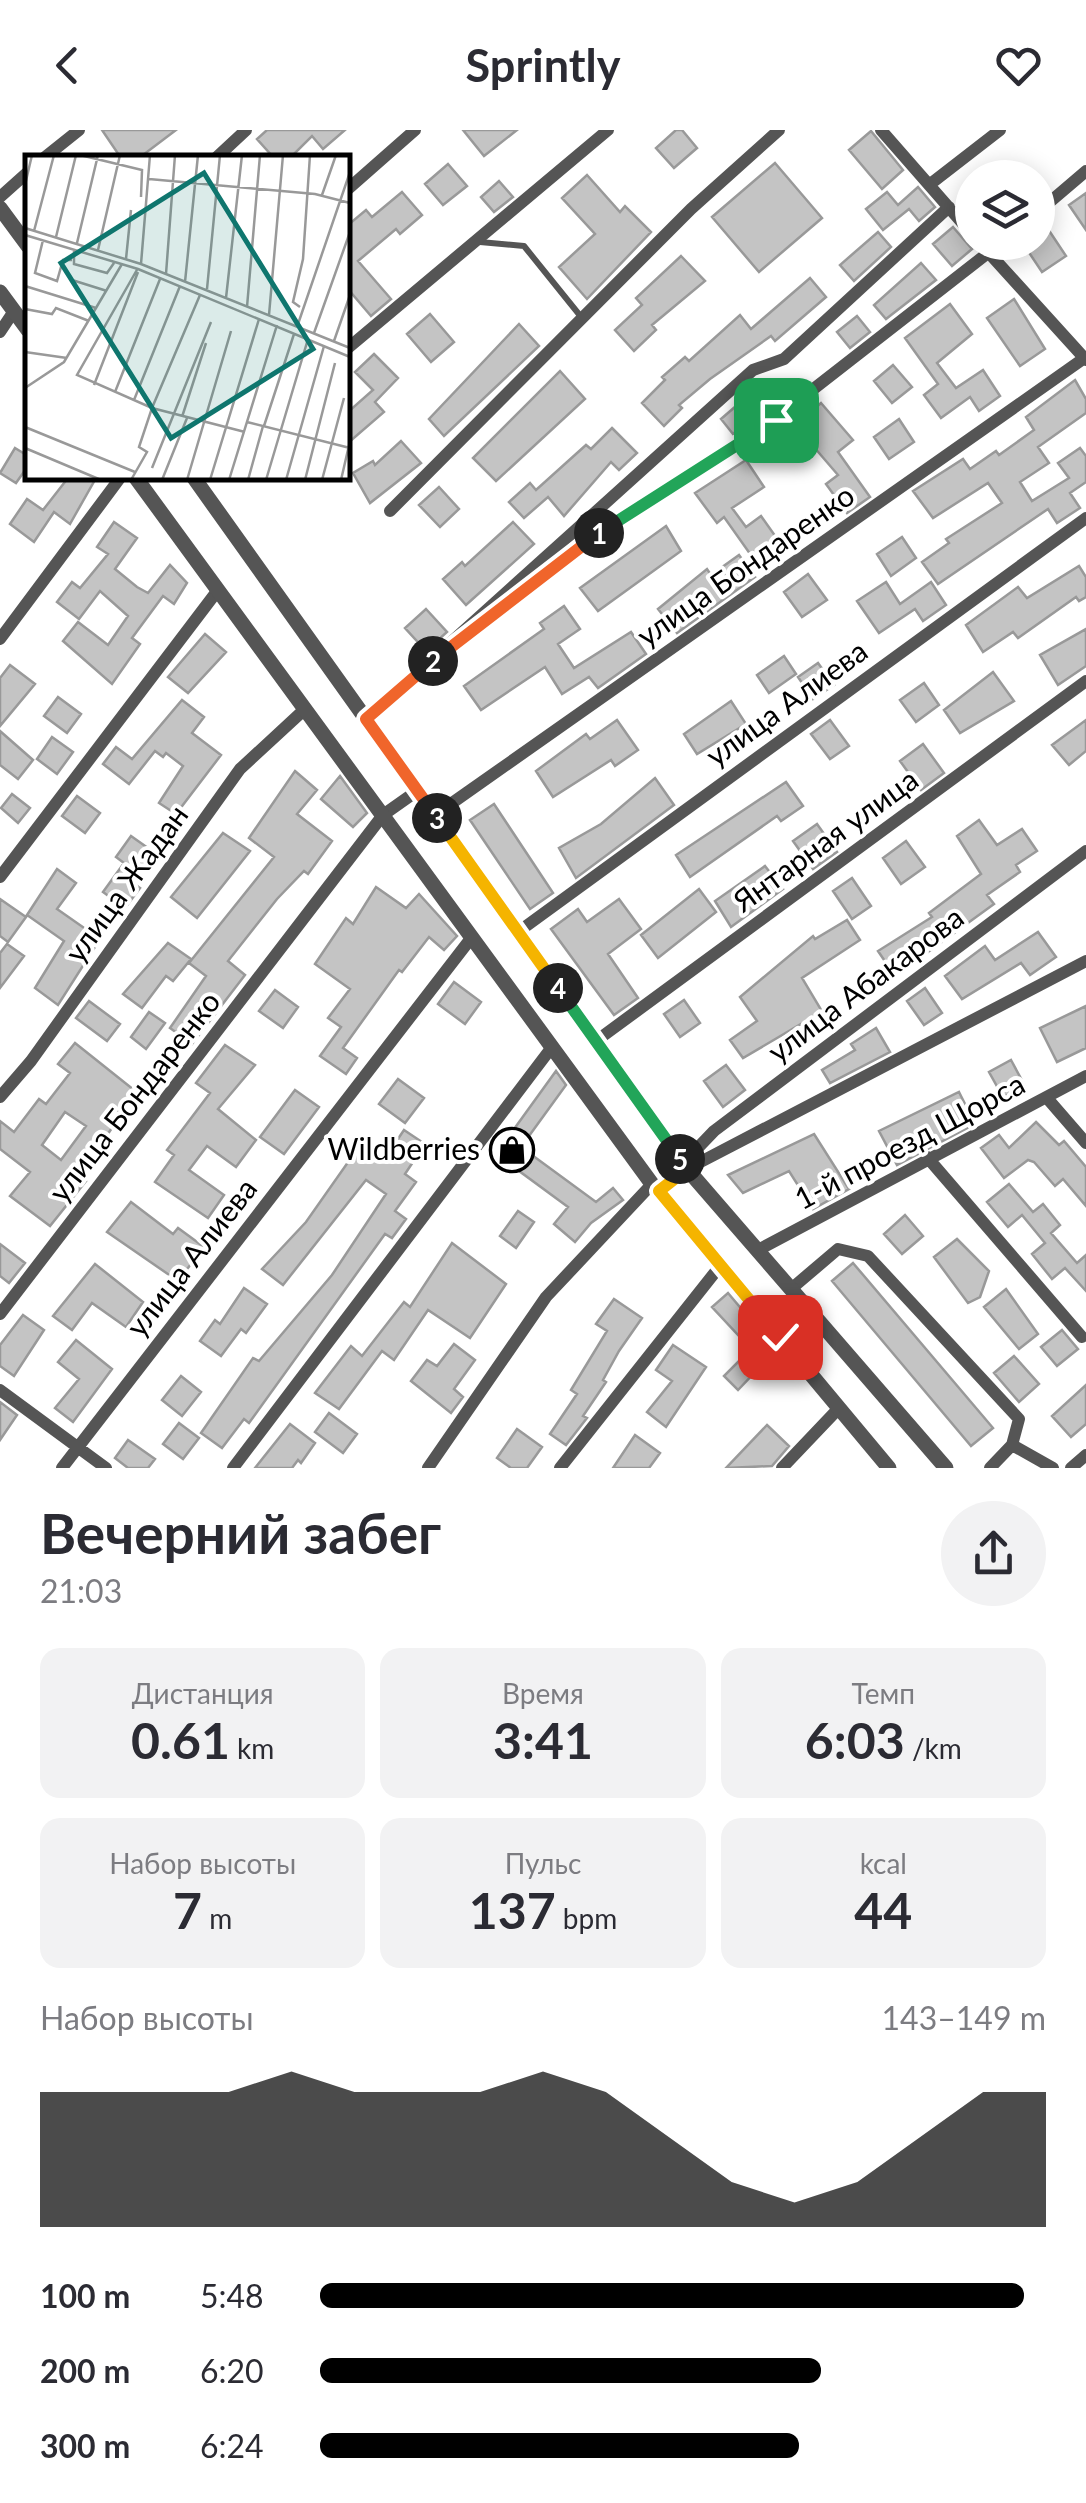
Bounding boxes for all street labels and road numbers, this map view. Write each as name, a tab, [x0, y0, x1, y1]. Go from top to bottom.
street label: улица Бондаренко	[629, 476, 860, 653]
street label: улица Алиева	[698, 632, 874, 773]
street label: Янтарная улица	[725, 760, 924, 919]
street label: улица Жадан	[56, 797, 195, 969]
street label: улица Абакарова	[760, 898, 970, 1069]
street label: улица Бондаренко	[40, 983, 227, 1208]
street label: 1-й проезд Щорса	[788, 1064, 1030, 1216]
street label: улица Алиева	[118, 1171, 263, 1343]

